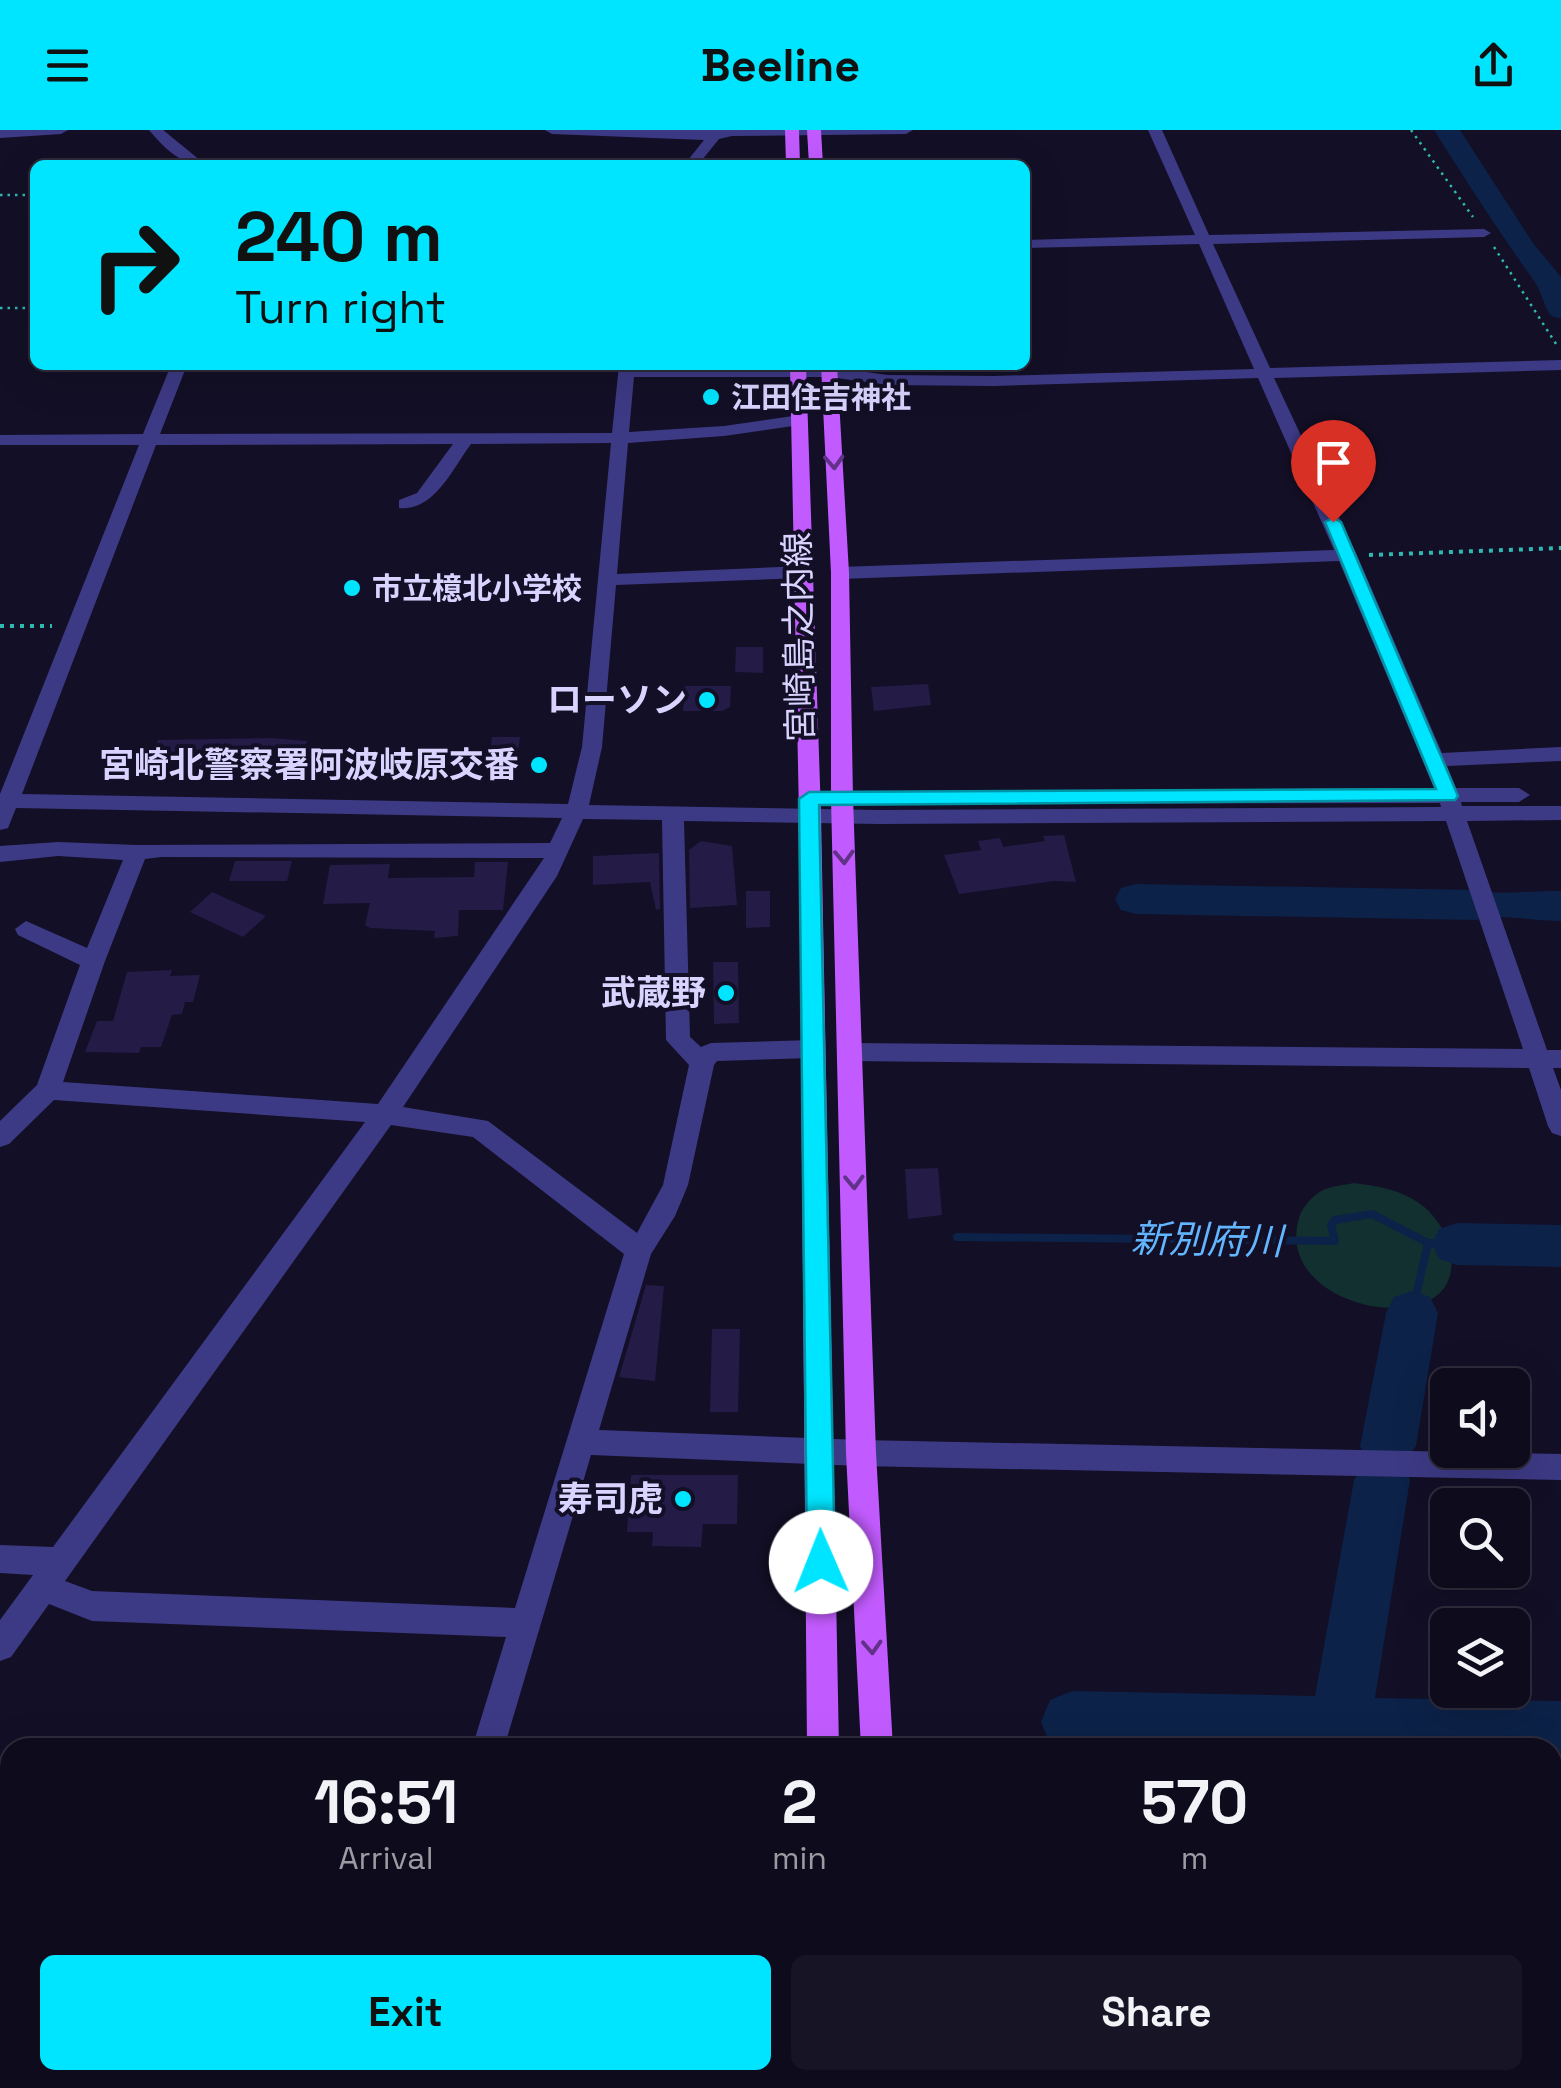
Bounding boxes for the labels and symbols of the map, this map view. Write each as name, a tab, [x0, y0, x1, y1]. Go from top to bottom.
place label: 江田住吉神社	[731, 378, 911, 417]
marker: 江田住吉神社	[700, 386, 722, 408]
pin	[1291, 420, 1376, 523]
one-way arrow	[823, 455, 844, 471]
street label: 宮崎島之内線	[775, 532, 823, 742]
place label: 市立檍北小学校	[372, 569, 582, 608]
marker: 市立檍北小学校	[341, 577, 363, 599]
place label: ローソン	[547, 678, 687, 722]
marker: ローソン	[696, 689, 718, 711]
place label: 宮崎北警察署阿波岐原交番	[99, 743, 519, 787]
marker: 宮崎北警察署阿波岐原交番	[528, 754, 550, 776]
one-way arrow	[833, 850, 854, 866]
place label: 武蔵野	[601, 971, 706, 1015]
marker: 武蔵野	[715, 982, 737, 1004]
one-way arrow	[843, 1174, 864, 1190]
water label: 新別府川	[1131, 1215, 1287, 1265]
place label: 寿司虎	[558, 1477, 663, 1521]
marker: 寿司虎	[672, 1488, 694, 1510]
position arrow	[769, 1510, 873, 1614]
one-way arrow	[861, 1639, 882, 1655]

